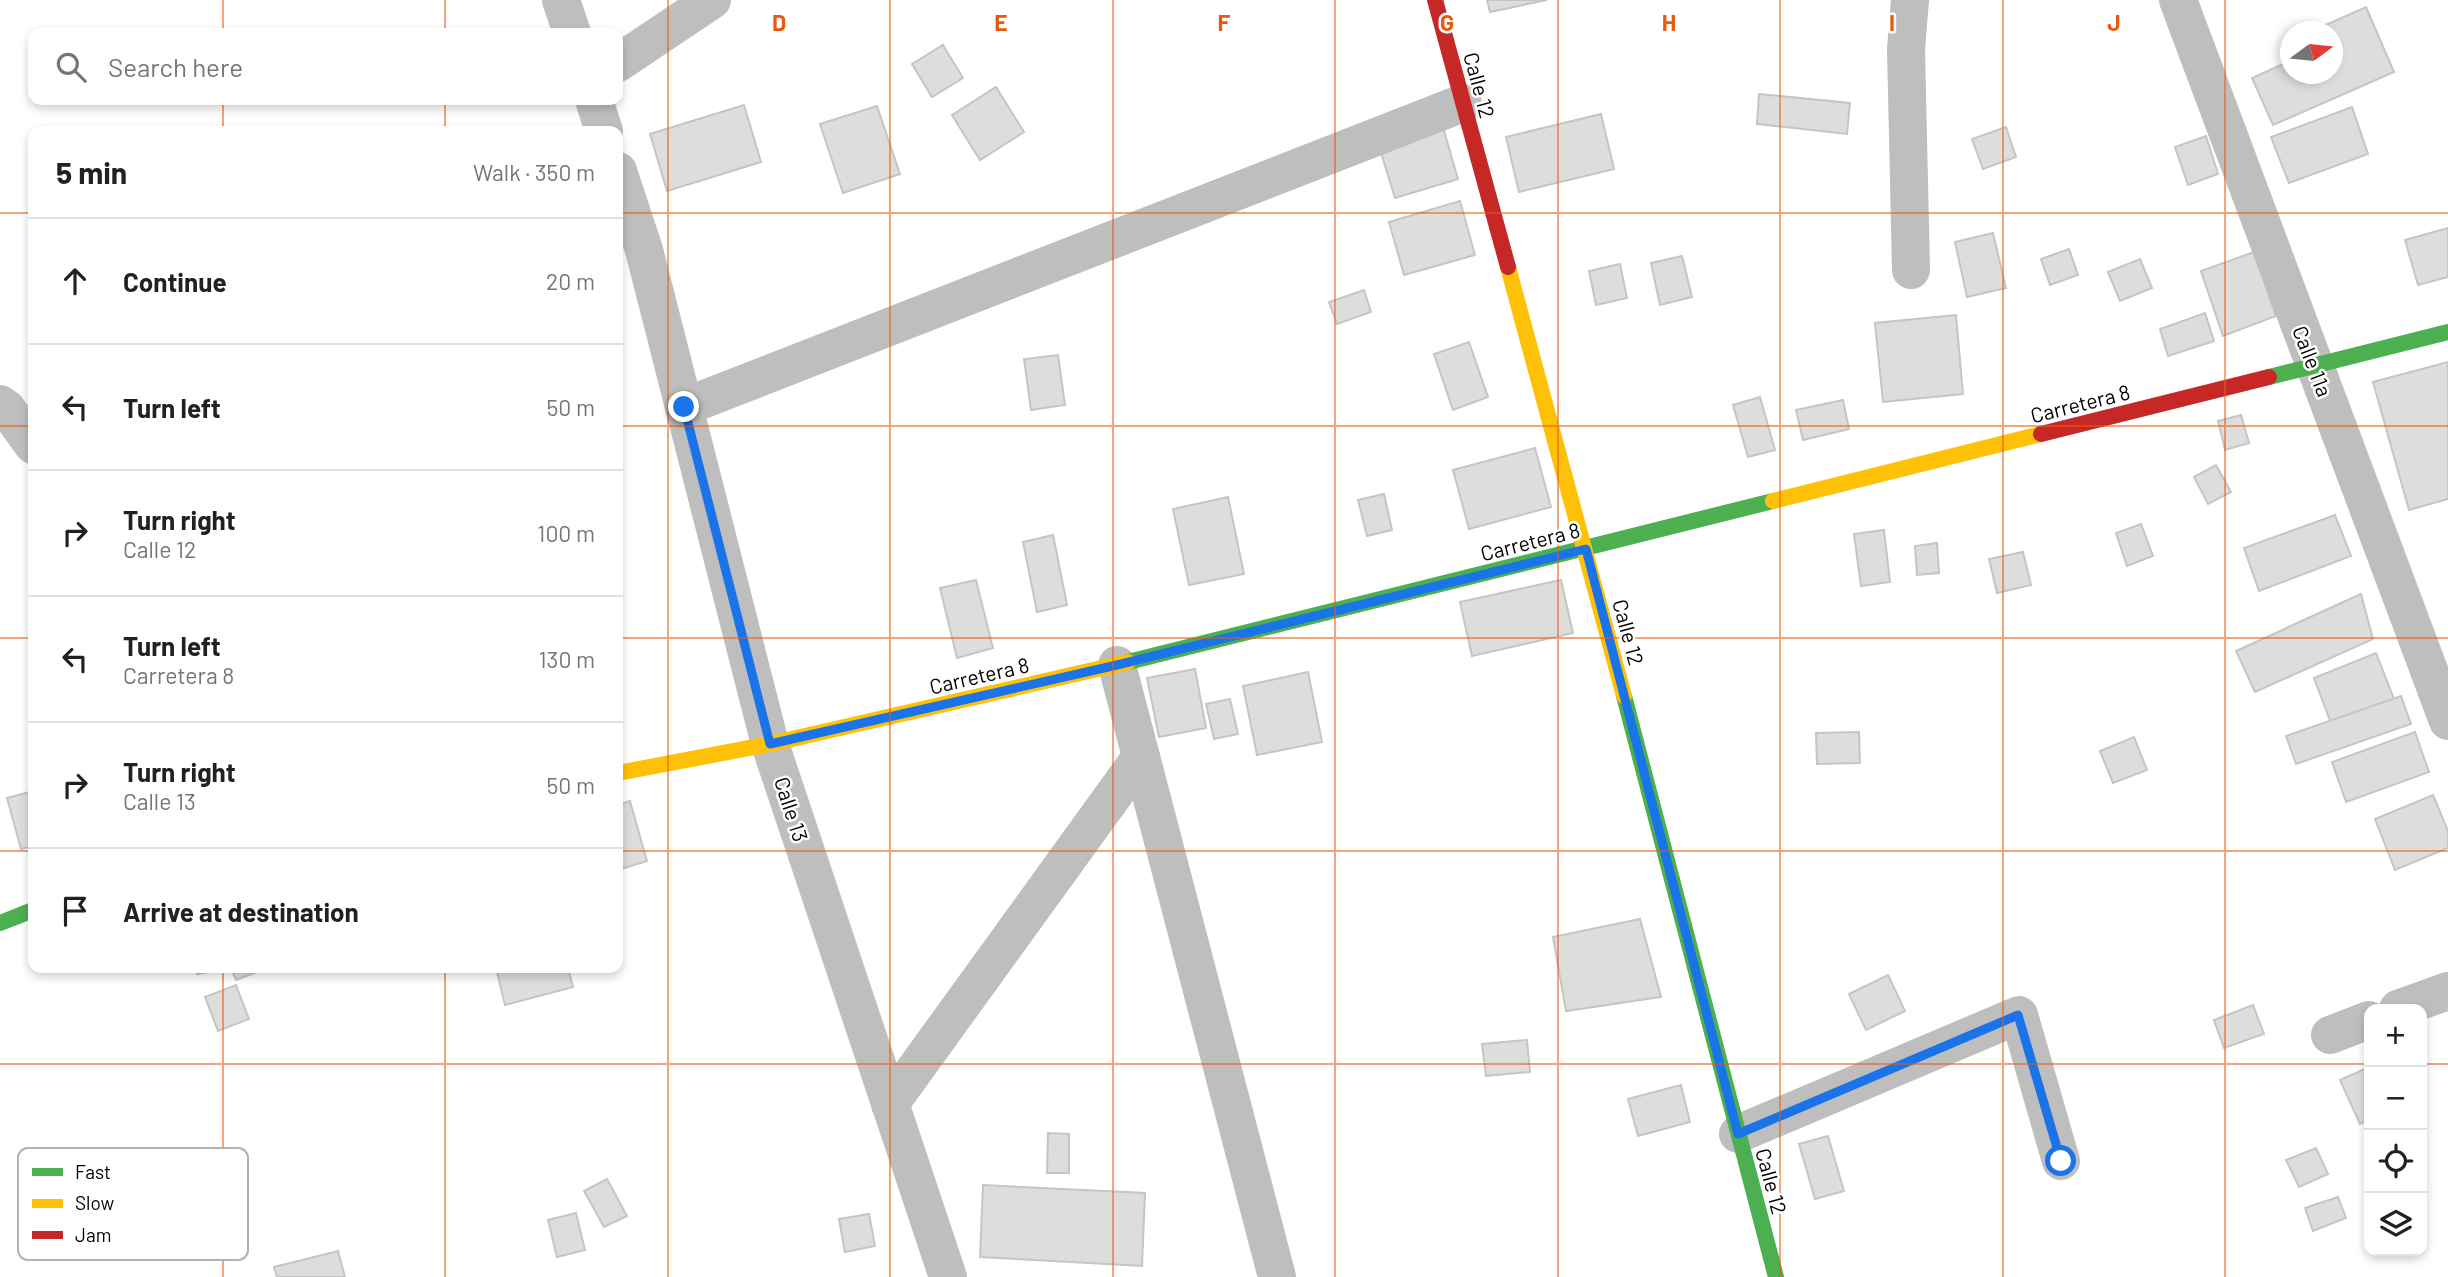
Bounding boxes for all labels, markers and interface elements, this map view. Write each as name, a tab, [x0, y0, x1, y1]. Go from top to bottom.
text: D	[772, 8, 786, 36]
text: E	[994, 8, 1008, 36]
text: F	[1218, 8, 1231, 36]
text: G	[1440, 8, 1454, 36]
text: H	[1662, 8, 1676, 36]
text: I	[1889, 8, 1895, 36]
text: J	[2107, 8, 2121, 36]
north arrow	[2280, 21, 2343, 84]
search box	[28, 28, 623, 105]
icon: search	[52, 48, 90, 86]
street label: Calle 12	[1459, 49, 1501, 121]
text: Search here	[108, 51, 243, 82]
text: 5 min	[56, 154, 127, 190]
text: Walk · 350 m	[473, 158, 595, 186]
icon: ahead	[56, 262, 94, 300]
text: Continue	[123, 266, 227, 297]
text: 20 m	[546, 267, 595, 295]
street label: Calle 11a	[2288, 322, 2338, 400]
street label: Carretera 8	[2028, 379, 2132, 427]
icon: left	[56, 388, 94, 426]
route end	[668, 391, 699, 422]
text: Turn left	[123, 392, 221, 423]
text: 50 m	[547, 393, 595, 421]
text: Turn right	[123, 504, 236, 535]
icon: right	[56, 514, 94, 552]
street label: Carretera 8	[1478, 517, 1582, 565]
text: 100 m	[537, 519, 595, 547]
text: Calle 12	[123, 535, 196, 563]
street label: Calle 12	[1608, 596, 1650, 668]
text: Turn left	[123, 630, 221, 661]
icon: left	[56, 640, 94, 678]
text: 130 m	[538, 645, 595, 673]
street label: Carretera 8	[927, 651, 1031, 699]
text: Carretera 8	[123, 661, 234, 689]
text: Turn right	[123, 756, 236, 787]
icon: right	[56, 766, 94, 804]
text: 50 m	[547, 771, 595, 799]
street label: Calle 13	[770, 773, 814, 845]
text: Calle 13	[123, 787, 196, 815]
icon: arrive	[56, 892, 94, 930]
text: Arrive at destination	[123, 896, 359, 927]
map controls	[2364, 1004, 2427, 1256]
button: +	[2364, 1004, 2427, 1067]
button: −	[2364, 1067, 2427, 1130]
button: locate	[2364, 1130, 2427, 1193]
street label: Calle 12	[1751, 1145, 1793, 1217]
route start	[2045, 1145, 2076, 1176]
legend	[18, 1148, 248, 1260]
text: Fast	[75, 1160, 111, 1183]
text: Slow	[75, 1191, 114, 1214]
button: layers	[2364, 1193, 2427, 1256]
text: Jam	[75, 1223, 111, 1246]

